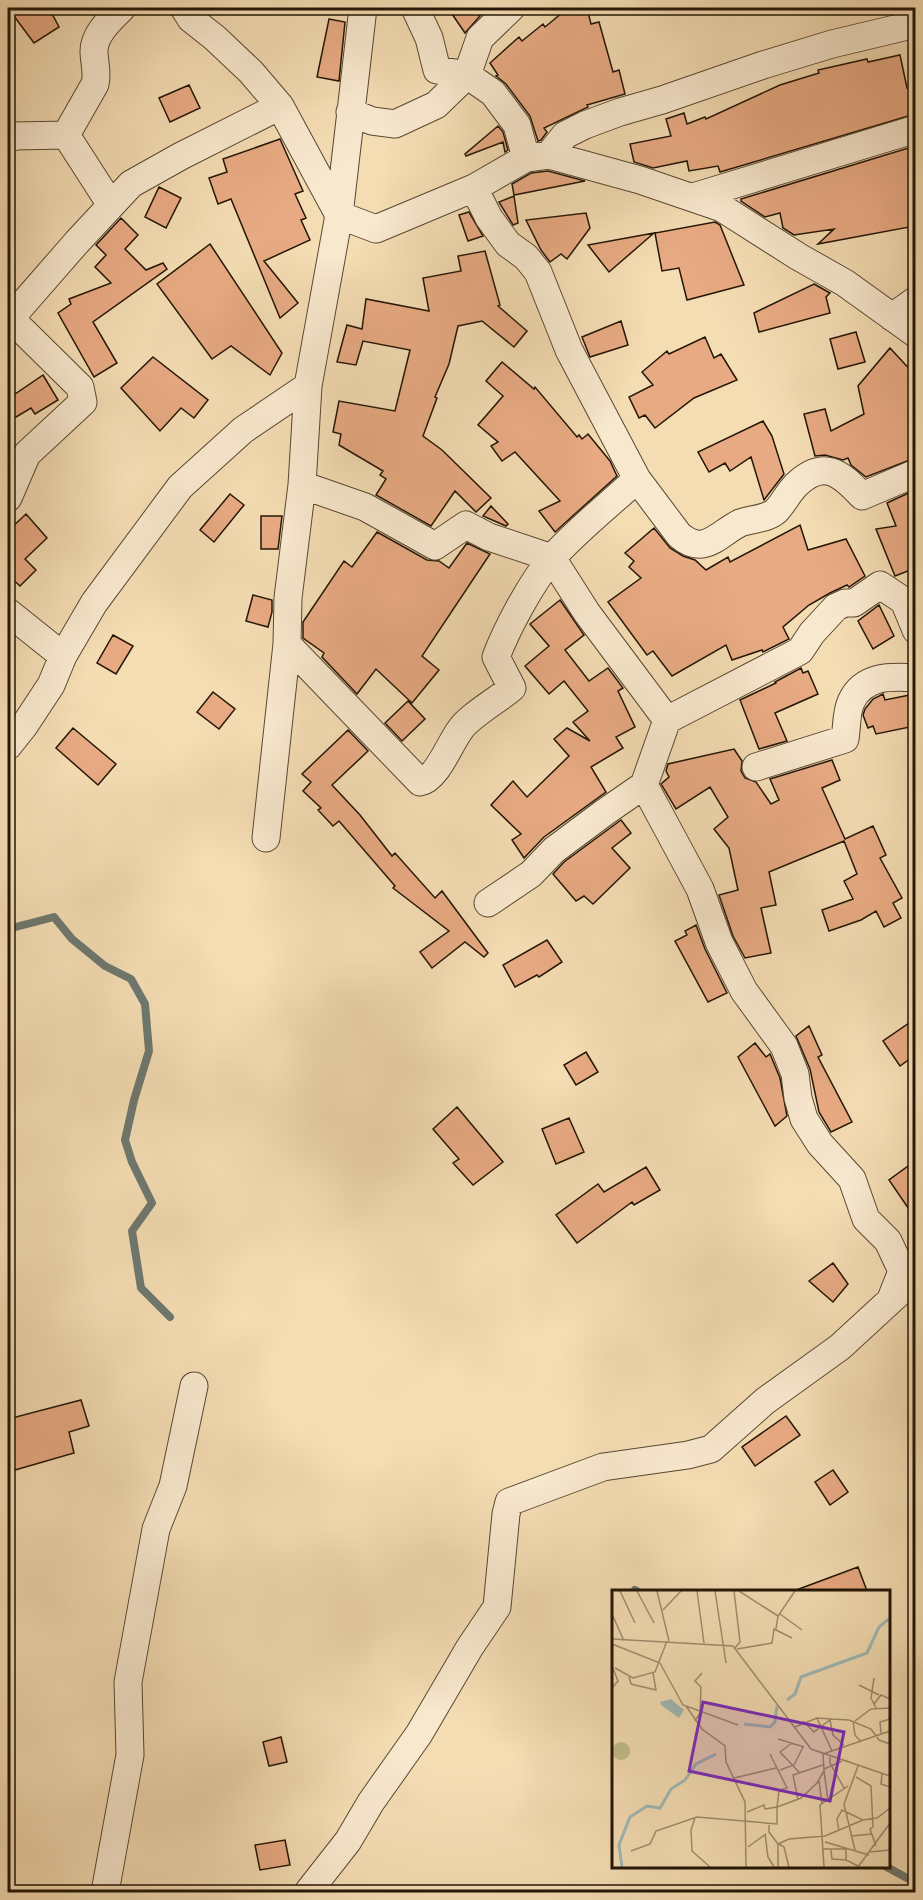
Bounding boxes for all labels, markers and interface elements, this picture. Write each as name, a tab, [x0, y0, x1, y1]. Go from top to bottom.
inset map	[612, 1590, 890, 1867]

